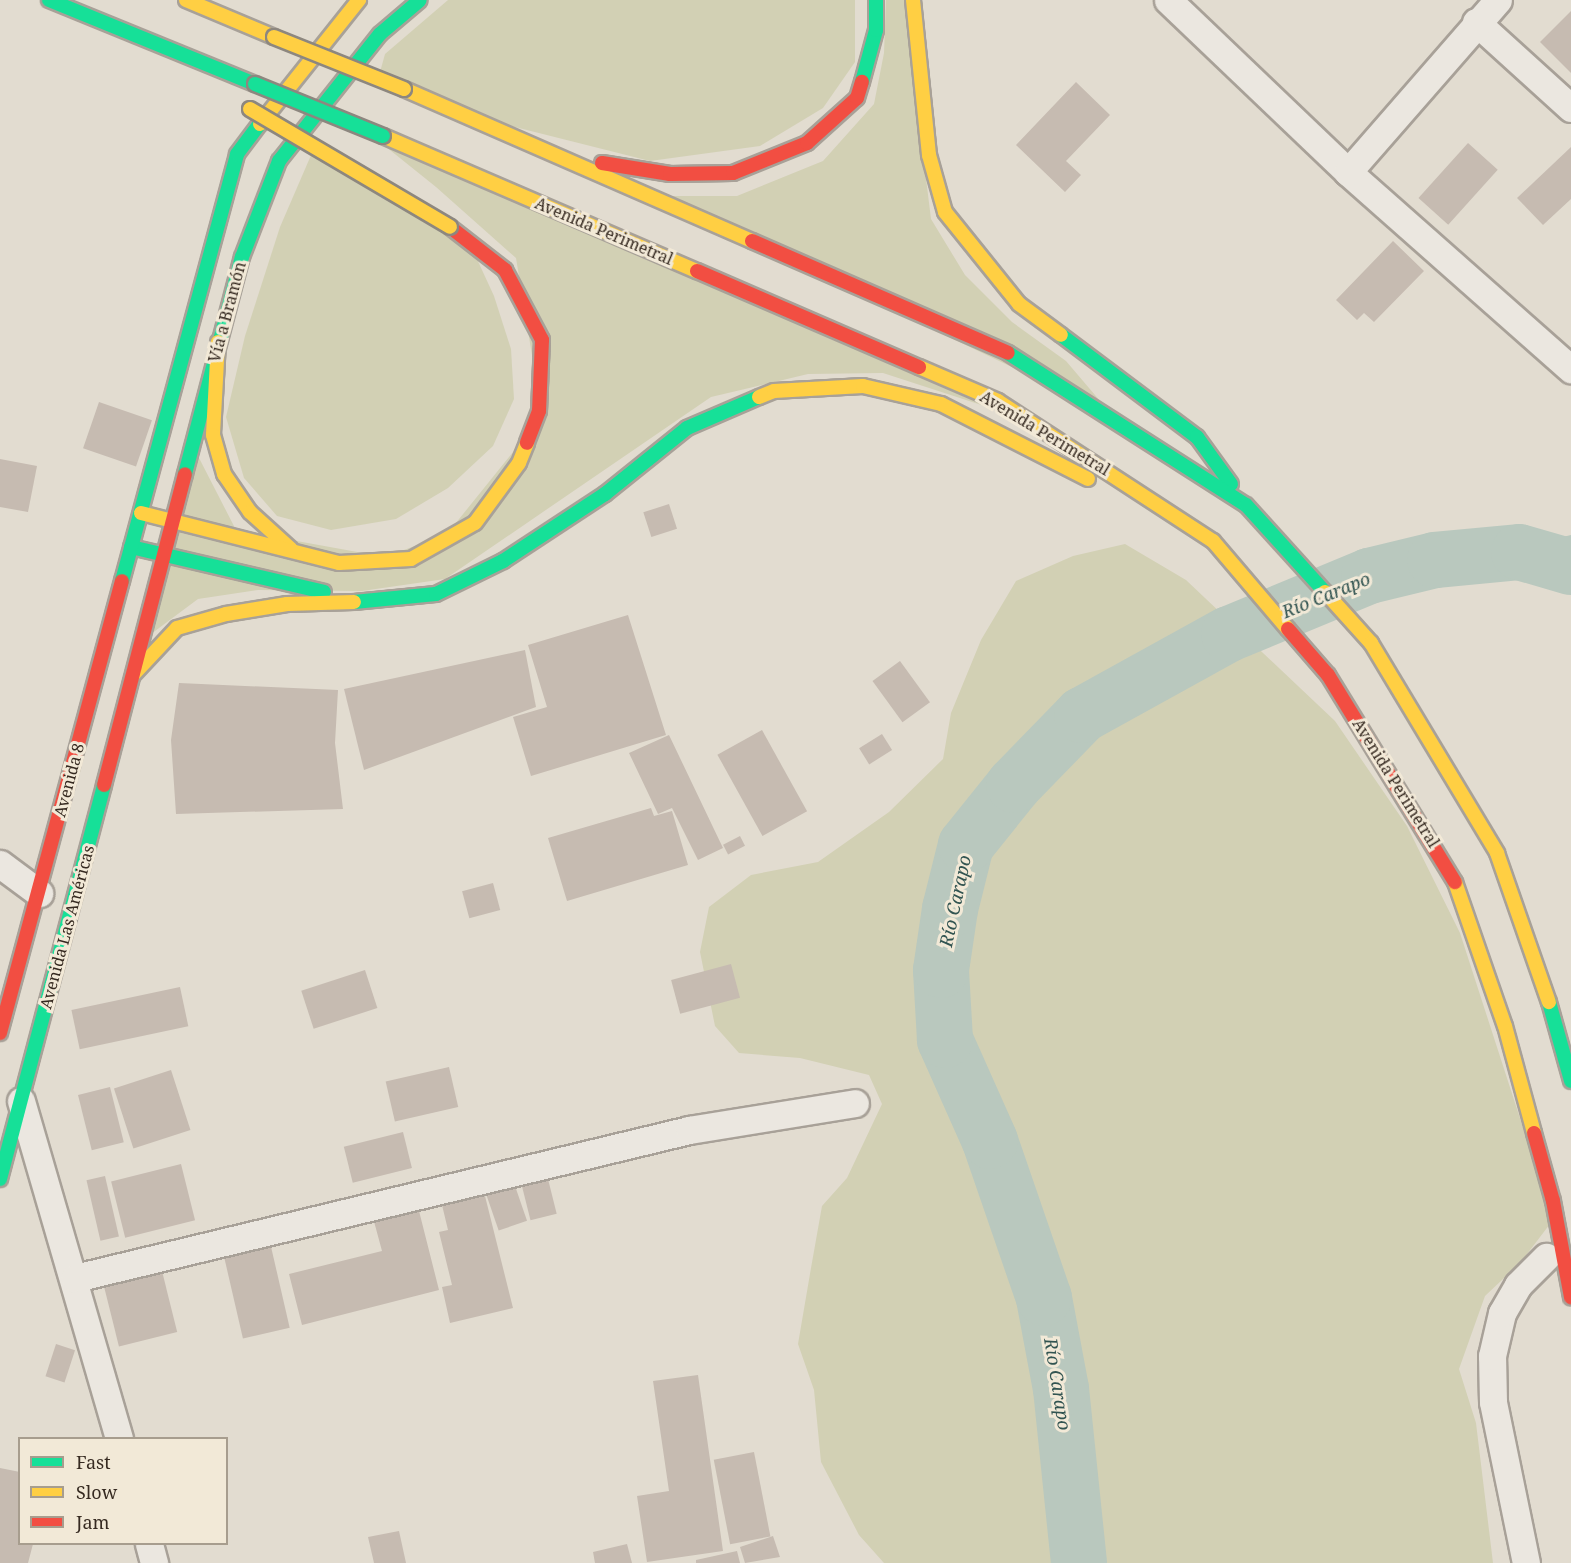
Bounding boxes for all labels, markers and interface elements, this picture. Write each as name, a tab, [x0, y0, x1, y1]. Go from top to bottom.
street label: Avenida Perimetral	[532, 193, 676, 269]
street label: Vía a Bramón	[204, 259, 250, 365]
street label: Avenida Perimetral	[977, 387, 1113, 479]
water label: Río Carapo	[1279, 568, 1373, 622]
street label: Avenida Perimetral	[1349, 715, 1443, 851]
street label: Avenida 8	[50, 741, 88, 819]
street label: Avenida Las Américas	[36, 843, 98, 1011]
water label: Río Carapo	[935, 853, 975, 949]
water label: Río Carapo	[1040, 1336, 1076, 1432]
legend	[18, 1437, 228, 1545]
text: Fast	[76, 1450, 111, 1474]
text: Slow	[76, 1480, 117, 1504]
text: Jam	[76, 1510, 110, 1534]

